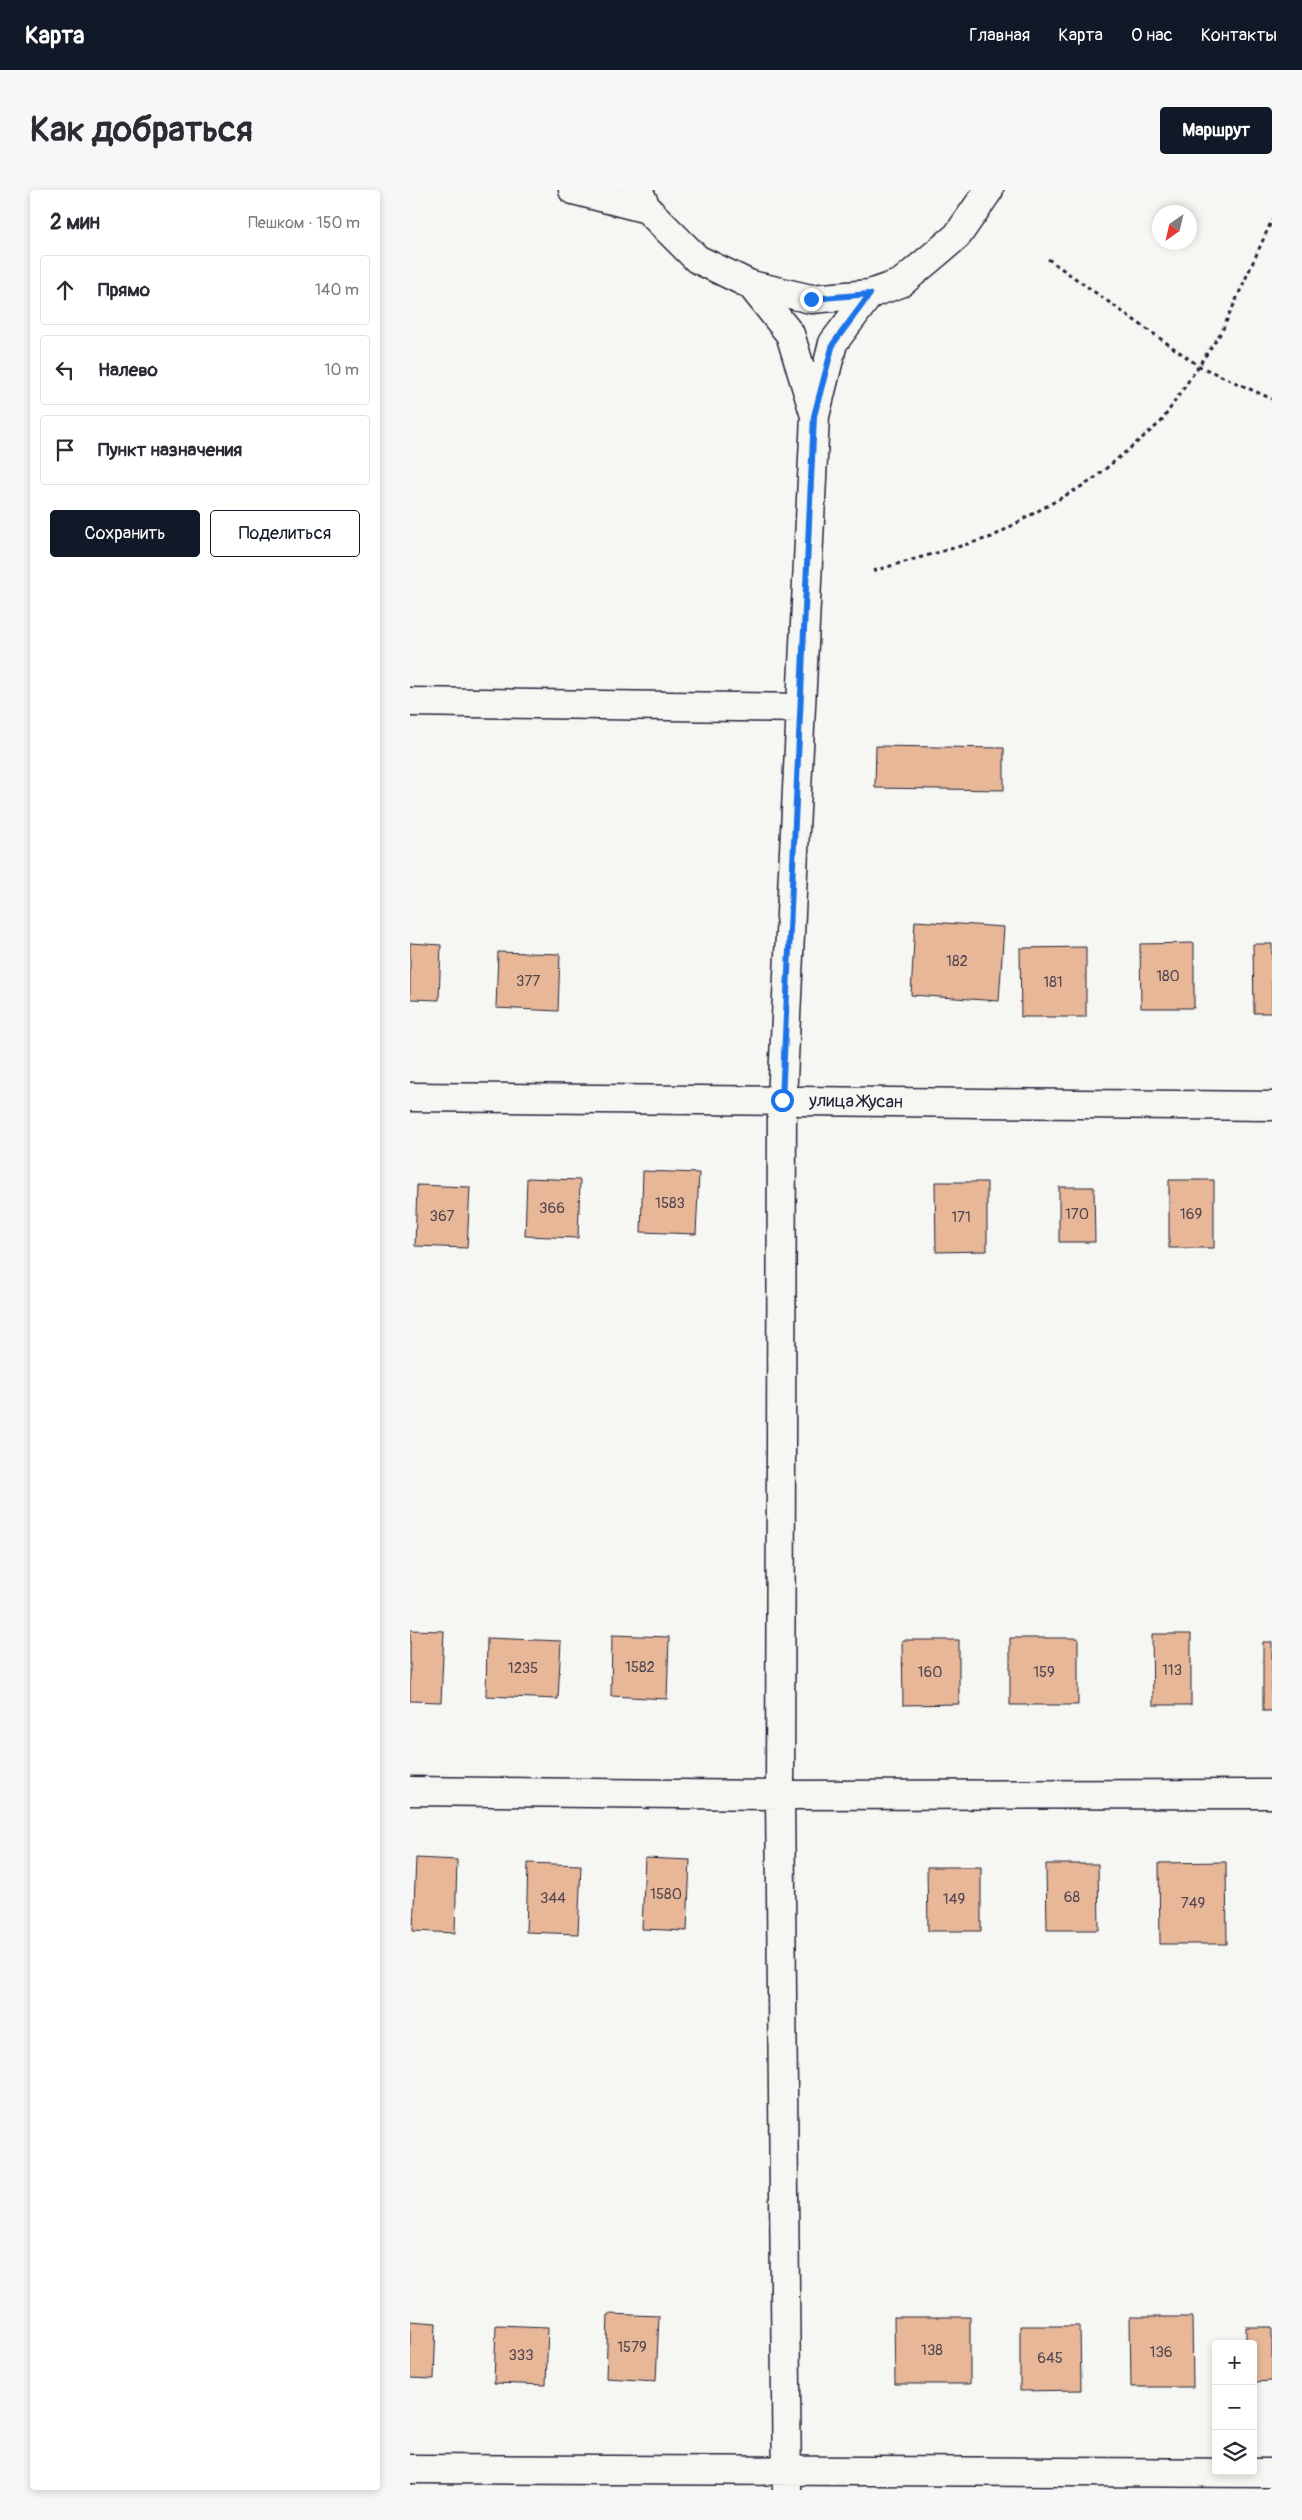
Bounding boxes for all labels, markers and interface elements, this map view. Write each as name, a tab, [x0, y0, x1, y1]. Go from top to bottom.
text: Карта	[25, 21, 84, 50]
text: Главная	[969, 24, 1030, 47]
text: Карта	[1058, 24, 1103, 47]
text: О нас	[1131, 24, 1173, 47]
text: Контакты	[1201, 24, 1277, 47]
button: Маршрут	[1160, 107, 1272, 154]
text: Как добраться	[30, 108, 253, 152]
north arrow	[1152, 205, 1197, 250]
text: 2 мин	[50, 209, 100, 236]
text: Пешком · 150 m	[248, 213, 360, 233]
icon: ahead	[51, 276, 79, 304]
text: Прямо	[98, 278, 150, 302]
text: 140 m	[315, 280, 359, 300]
route end	[800, 288, 823, 311]
icon: left	[51, 356, 79, 384]
text: Налево	[98, 358, 158, 382]
text: 10 m	[324, 360, 359, 380]
icon: arrive	[51, 436, 79, 464]
text: Пункт назначения	[98, 438, 242, 462]
button: Сохранить	[50, 510, 200, 557]
button: Поделиться	[210, 510, 360, 557]
house number: 182	[946, 952, 968, 971]
house number: 180	[1156, 967, 1180, 986]
house number: 377	[516, 972, 540, 991]
house number: 181	[1043, 973, 1063, 992]
route start	[771, 1089, 794, 1112]
street label: улица Жусан	[808, 1089, 903, 1114]
house number: 1583	[655, 1194, 685, 1213]
house number: 366	[539, 1199, 565, 1218]
house number: 170	[1065, 1205, 1089, 1224]
house number: 169	[1180, 1205, 1202, 1224]
house number: 367	[430, 1207, 455, 1226]
house number: 171	[951, 1208, 971, 1227]
house number: 1582	[625, 1658, 655, 1677]
house number: 1235	[508, 1659, 538, 1678]
house number: 113	[1162, 1661, 1182, 1680]
house number: 160	[918, 1663, 942, 1682]
house number: 159	[1033, 1663, 1055, 1682]
house number: 1580	[650, 1885, 682, 1904]
house number: 68	[1064, 1888, 1081, 1907]
house number: 344	[540, 1889, 566, 1908]
house number: 149	[943, 1890, 965, 1909]
house number: 749	[1181, 1894, 1205, 1913]
house number: 1579	[617, 2338, 647, 2357]
map controls	[1212, 2340, 1257, 2475]
button: +	[1212, 2340, 1257, 2385]
house number: 138	[921, 2341, 943, 2360]
house number: 136	[1150, 2343, 1172, 2362]
house number: 333	[508, 2346, 534, 2365]
house number: 645	[1037, 2349, 1063, 2368]
button: −	[1212, 2385, 1257, 2430]
button: layers	[1212, 2430, 1257, 2475]

